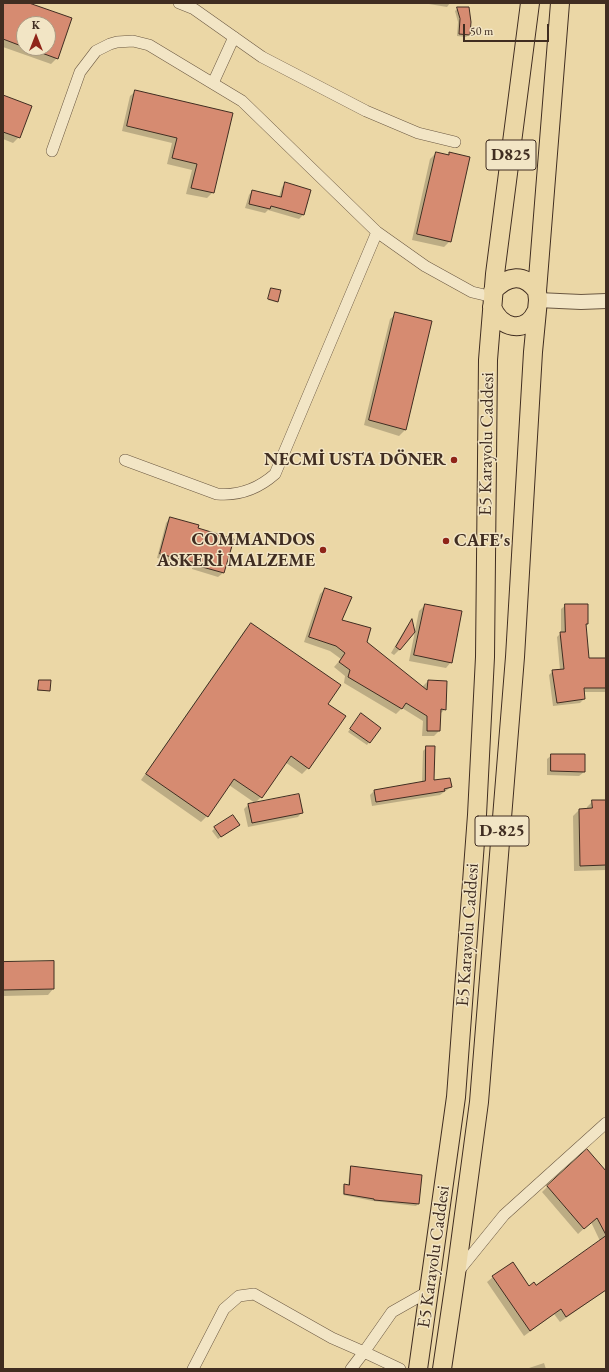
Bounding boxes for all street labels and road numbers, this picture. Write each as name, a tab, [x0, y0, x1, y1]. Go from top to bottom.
road number: D825	[486, 140, 536, 170]
street label: E5 Karayolu Caddesi	[475, 372, 499, 516]
road number: D-825	[475, 816, 529, 846]
street label: E5 Karayolu Caddesi	[452, 863, 484, 1007]
street label: E5 Karayolu Caddesi	[413, 1184, 455, 1330]

